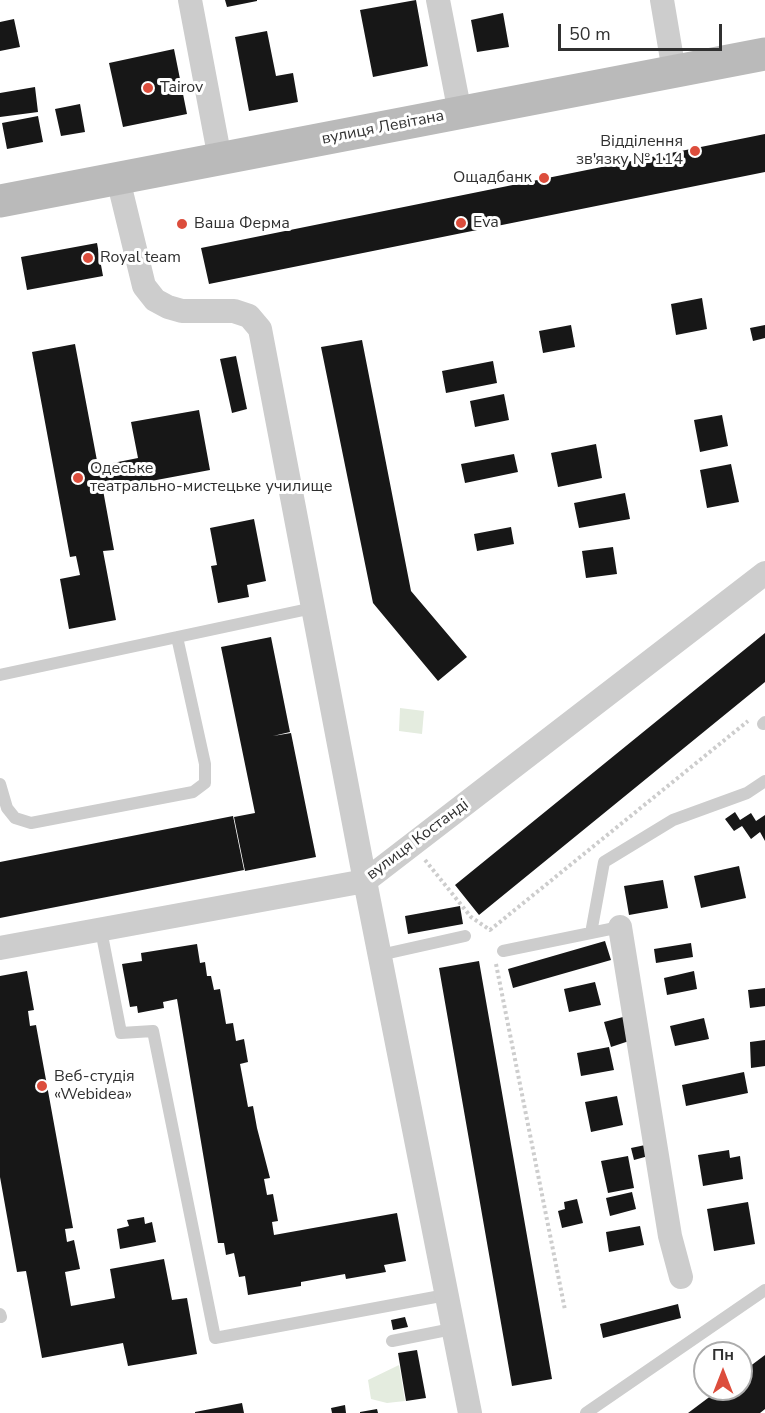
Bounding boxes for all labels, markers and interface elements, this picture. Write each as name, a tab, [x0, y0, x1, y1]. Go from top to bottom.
scale bar	[561, 12, 724, 50]
text: 50 m	[569, 22, 611, 46]
place label: Tairov	[160, 78, 203, 98]
marker: Tairov	[141, 81, 155, 95]
street label: вулиця Левітана	[320, 107, 446, 149]
place label: Відділення зв'язку № 114	[576, 132, 683, 170]
marker: Відділення зв'язку № 114	[688, 144, 702, 158]
place label: Ощадбанк	[453, 168, 532, 188]
marker: Ощадбанк	[537, 171, 551, 185]
place label: Eva	[473, 213, 499, 233]
place label: Ваша Ферма	[194, 214, 290, 234]
marker: Eva	[454, 216, 468, 230]
marker: Ваша Ферма	[175, 217, 189, 231]
place label: Royal team	[100, 248, 181, 268]
marker: Royal team	[81, 251, 95, 265]
place label: Одеське театрально-мистецьке училище	[90, 459, 332, 497]
marker: Одеське театрально-мистецьке училище	[71, 471, 85, 485]
street label: вулиця Костанді	[363, 795, 473, 885]
place label: Веб-студія «Webidea»	[54, 1067, 135, 1105]
marker: Веб-студія «Webidea»	[35, 1079, 49, 1093]
north arrow	[693, 1341, 753, 1401]
text: Пн	[712, 1344, 734, 1366]

